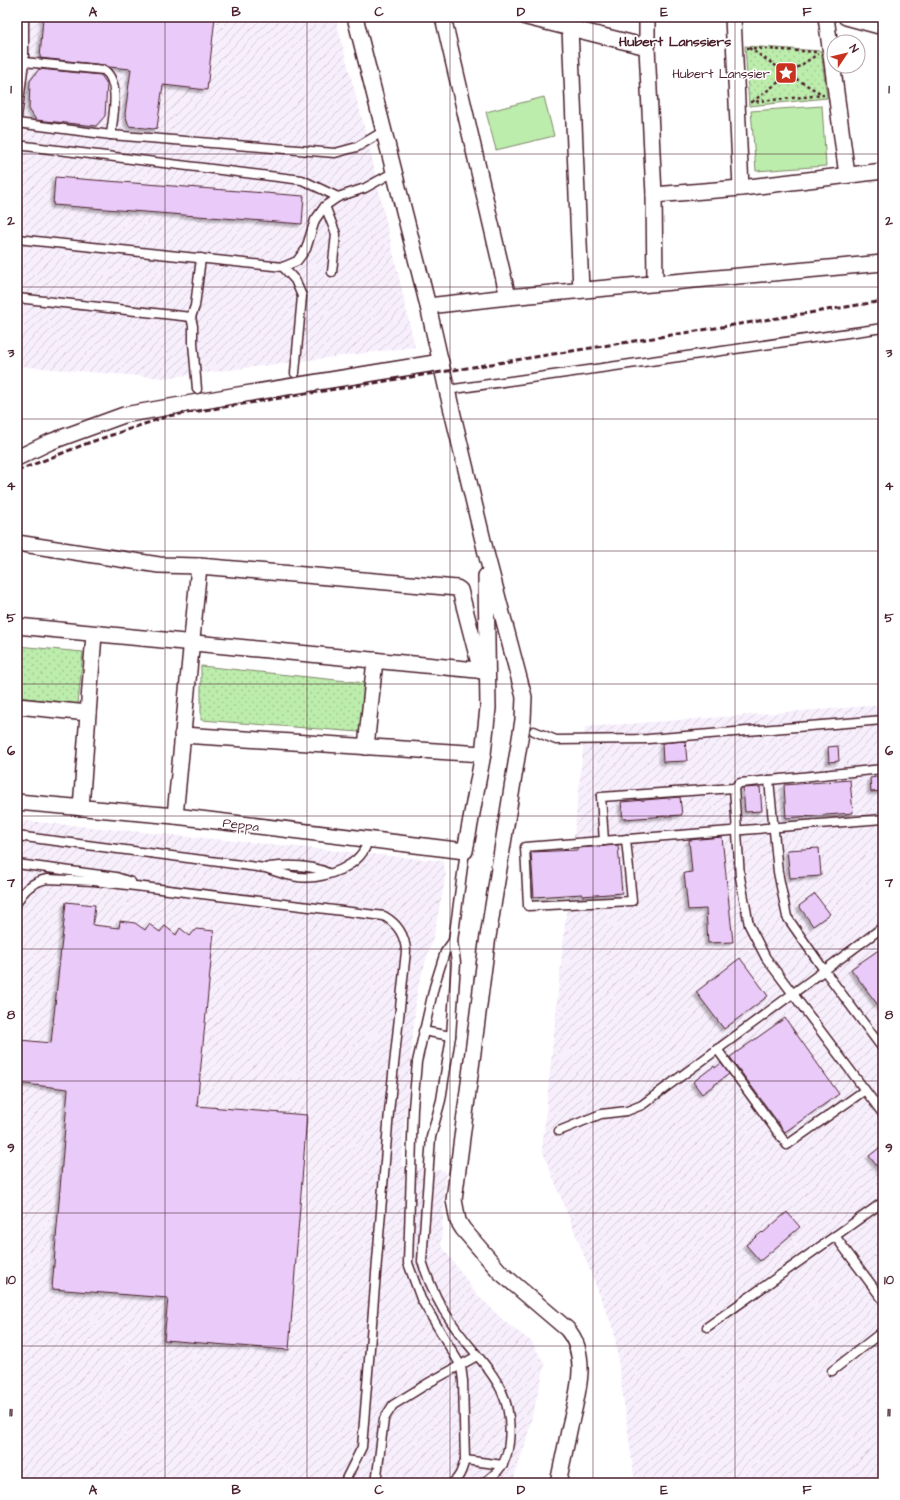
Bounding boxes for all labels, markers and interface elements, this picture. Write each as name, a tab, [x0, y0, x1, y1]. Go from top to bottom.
text: A	[89, 3, 98, 21]
text: B	[231, 3, 241, 21]
text: C	[374, 3, 384, 21]
text: D	[517, 3, 526, 21]
text: E	[660, 3, 668, 21]
text: F	[802, 3, 812, 21]
district label: Hubert Lanssiers	[619, 32, 731, 52]
north arrow	[826, 34, 866, 74]
text: N	[846, 41, 862, 56]
place icon: Hubert Lanssier	[773, 60, 799, 86]
place label: Hubert Lanssier	[672, 65, 770, 83]
text: 1	[10, 80, 12, 98]
text: 1	[888, 80, 890, 98]
text: 2	[6, 212, 15, 230]
text: 2	[884, 212, 893, 230]
text: 3	[7, 344, 15, 362]
text: 3	[885, 344, 893, 362]
text: 4	[7, 477, 16, 495]
text: 4	[885, 477, 894, 495]
text: 5	[6, 609, 16, 627]
text: 5	[884, 609, 894, 627]
text: 6	[7, 742, 16, 760]
text: 6	[885, 742, 894, 760]
street label: Peppa	[222, 814, 260, 836]
text: 7	[6, 874, 16, 892]
text: 7	[884, 874, 894, 892]
text: 8	[7, 1006, 16, 1024]
text: 8	[885, 1006, 894, 1024]
text: 9	[7, 1139, 15, 1157]
text: 9	[885, 1139, 893, 1157]
text: 10	[6, 1271, 17, 1289]
text: 10	[884, 1271, 895, 1289]
text: 11	[9, 1403, 13, 1421]
text: 11	[887, 1403, 891, 1421]
text: A	[89, 1481, 98, 1499]
text: B	[231, 1481, 241, 1499]
text: C	[374, 1481, 384, 1499]
text: D	[517, 1481, 526, 1499]
text: E	[660, 1481, 668, 1499]
text: F	[802, 1481, 812, 1499]

